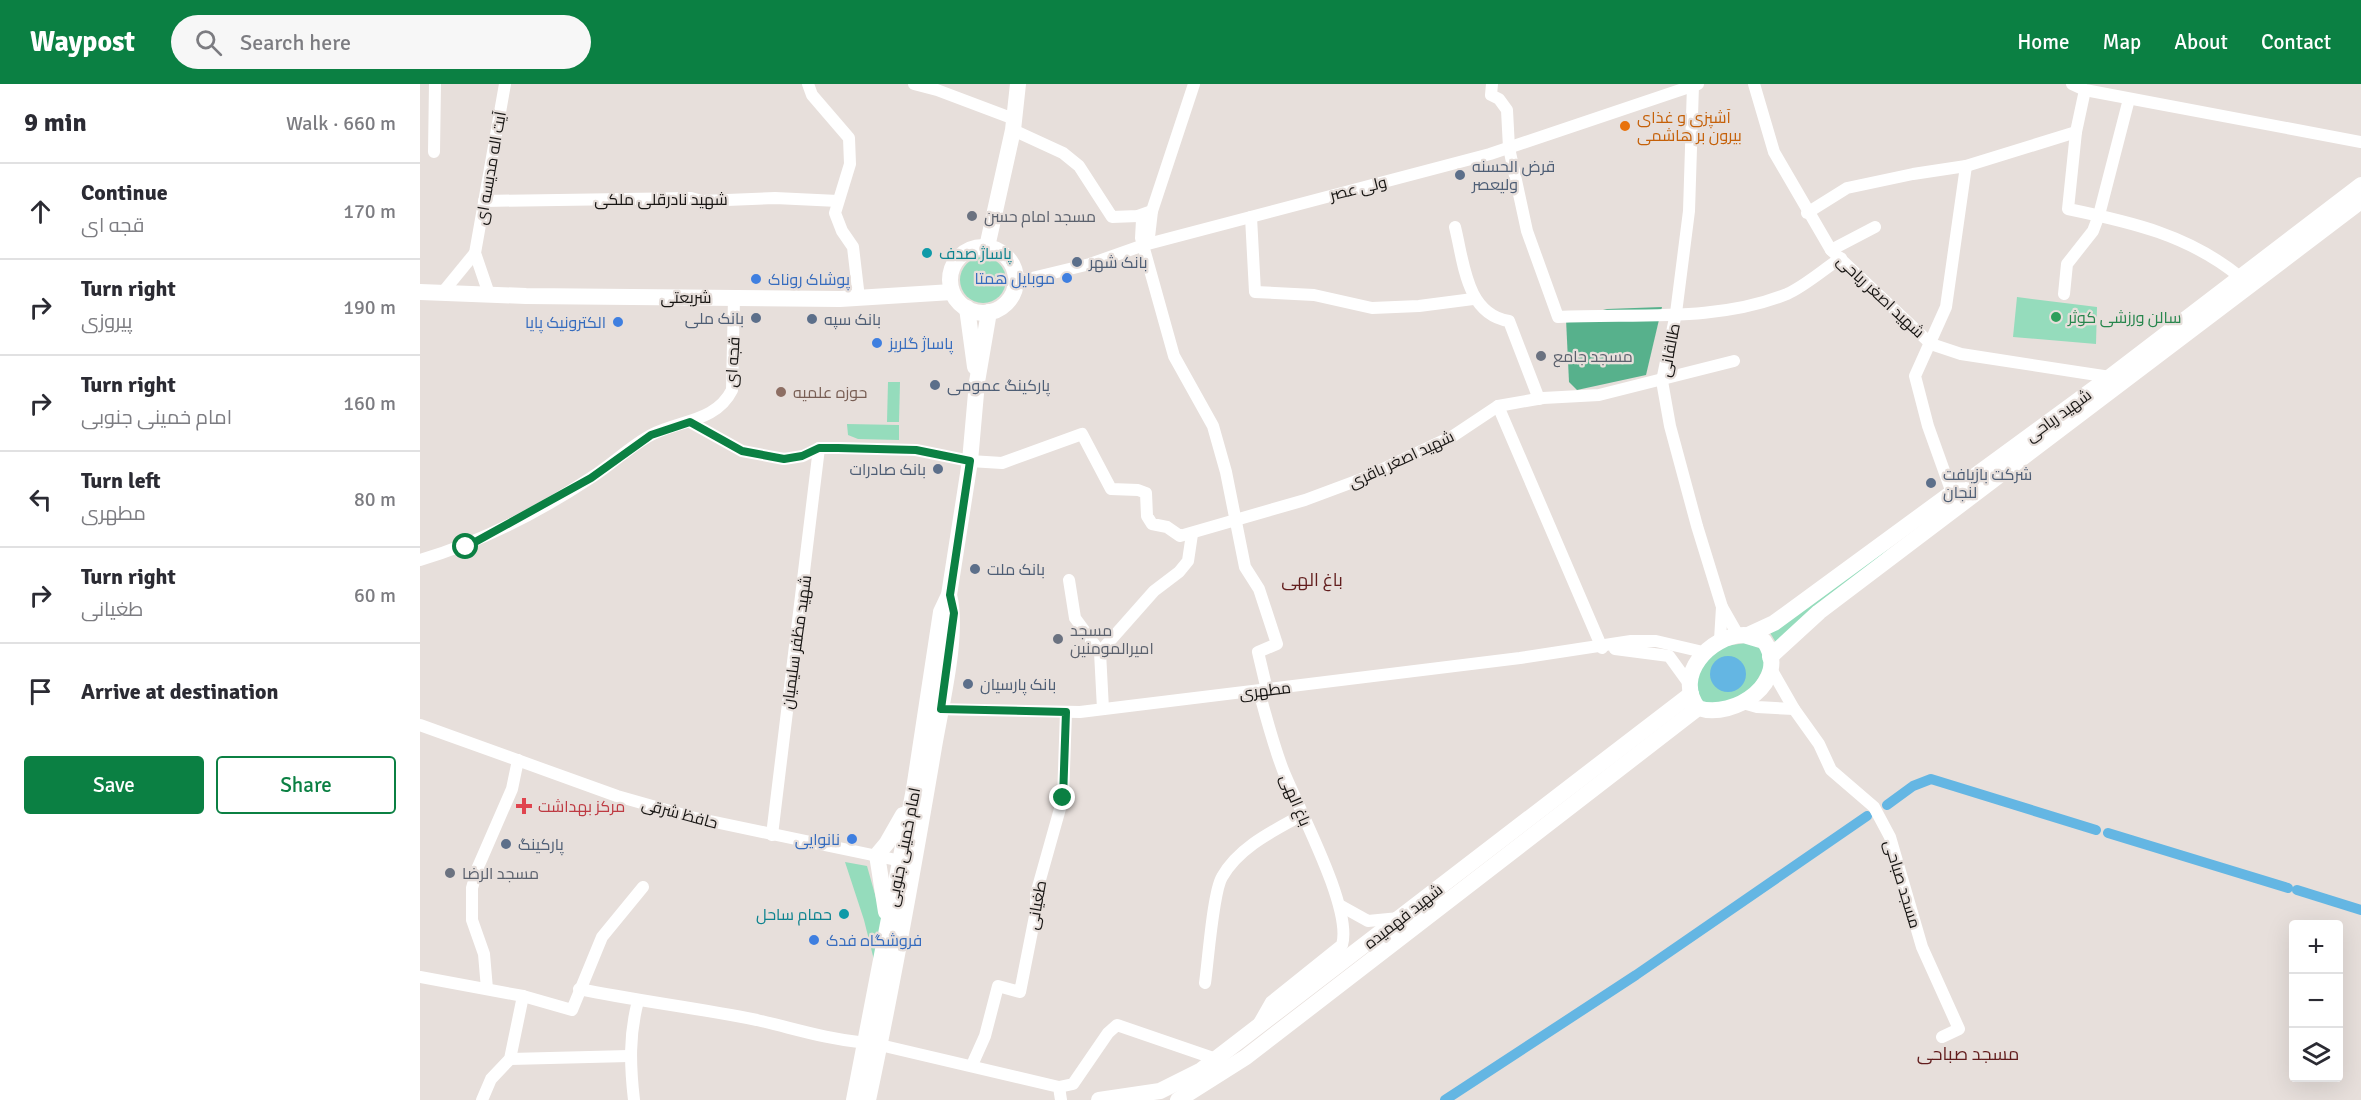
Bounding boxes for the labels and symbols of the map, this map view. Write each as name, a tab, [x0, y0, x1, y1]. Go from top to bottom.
place label: آشپزی و غذای بیرون بر هاشمی	[1637, 108, 1742, 146]
street label: آیت اله مدیسه ای	[471, 109, 511, 226]
marker: آشپزی و غذای بیرون بر هاشمی	[1618, 119, 1632, 133]
place label: قرض الحسنه ولیعصر	[1471, 157, 1555, 195]
marker: قرض الحسنه ولیعصر	[1453, 168, 1467, 182]
street label: ولی عصر	[1327, 172, 1389, 206]
street label: شهید نادرقلی ملکی	[594, 190, 728, 210]
place label: مسجد امام حسن	[984, 207, 1096, 228]
marker: مسجد امام حسن	[965, 209, 979, 223]
place label: پاساژ صدف	[939, 244, 1013, 265]
marker: پاساژ صدف	[920, 246, 934, 260]
street label: شهید اصغر ریاحی	[1832, 251, 1928, 342]
place label: بانک شهر	[1088, 253, 1147, 273]
marker: بانک شهر	[1070, 255, 1084, 269]
place label: موبایل همتا	[975, 269, 1055, 289]
place label: پوشاک روناک	[768, 270, 851, 291]
marker: موبایل همتا	[1060, 271, 1074, 285]
marker: پوشاک روناک	[749, 272, 763, 286]
street label: شریعتی	[660, 288, 712, 308]
place label: سالن ورزشی کوثر	[2067, 308, 2181, 328]
place label: بانک ملی	[685, 309, 744, 329]
place label: بانک سپه	[824, 310, 881, 330]
marker: سالن ورزشی کوثر	[2049, 310, 2063, 324]
marker: بانک ملی	[749, 311, 763, 325]
marker: بانک سپه	[805, 312, 819, 326]
place label: الکترونیک پایا	[525, 313, 606, 334]
marker: الکترونیک پایا	[611, 315, 625, 329]
street label: طالقانی	[1655, 322, 1685, 379]
place label: پاساژ گلریز	[888, 334, 954, 355]
street label: قجه ای	[721, 336, 745, 388]
marker: پاساژ گلریز	[870, 336, 884, 350]
place label: مسجد جامع	[1553, 347, 1633, 368]
marker: مسجد جامع	[1534, 349, 1548, 363]
place label: پارکینگ عمومی	[947, 376, 1051, 397]
marker: پارکینگ عمومی	[928, 378, 942, 392]
place label: حوزه علمیه	[793, 383, 867, 403]
marker: حوزه علمیه	[774, 385, 788, 399]
street label: شهید ریاحی	[2022, 385, 2096, 446]
street label: شهید اصغر باقری	[1345, 427, 1457, 493]
place label: بانک صادرات	[849, 460, 926, 480]
marker: بانک صادرات	[931, 462, 945, 476]
place label: شرکت بازیافت لنجان	[1943, 465, 2032, 503]
marker: شرکت بازیافت لنجان	[1924, 476, 1938, 490]
route start	[452, 533, 478, 559]
place label: بانک ملت	[987, 560, 1045, 580]
marker: بانک ملت	[968, 562, 982, 576]
district label: باغ الهی	[1281, 569, 1343, 592]
street label: شهید مظفر سلیمیان	[778, 574, 816, 710]
place label: مسجد امیرالمومنین	[1070, 621, 1154, 659]
marker: مسجد امیرالمومنین	[1051, 632, 1065, 646]
place label: بانک پارسیان	[980, 675, 1056, 696]
marker: بانک پارسیان	[961, 677, 975, 691]
street label: مطهری	[1238, 678, 1292, 704]
street label: باغ الهی	[1274, 771, 1315, 830]
route end	[1049, 784, 1075, 810]
street label: امام خمینی جنوبی	[883, 786, 926, 909]
street label: حافظ شرقی	[639, 794, 720, 834]
marker: مرکز بهداشت	[515, 797, 533, 815]
place label: مرکز بهداشت	[538, 797, 625, 817]
place label: نانوایی	[795, 830, 840, 850]
marker: نانوایی	[845, 832, 859, 846]
place label: پارکینگ	[518, 835, 564, 856]
marker: پارکینگ	[499, 837, 513, 851]
street label: مسجد صباحی	[1879, 838, 1925, 931]
place label: مسجد الرضا	[462, 864, 539, 884]
marker: مسجد الرضا	[443, 866, 457, 880]
street label: طغیانی	[1023, 879, 1051, 931]
street label: شهید فهمیده	[1360, 880, 1447, 954]
place label: حمام ساحل	[756, 905, 832, 926]
marker: حمام ساحل	[837, 907, 851, 921]
place label: فروشگاه فدک	[826, 931, 922, 951]
marker: فروشگاه فدک	[807, 933, 821, 947]
district label: مسجد صباحی	[1917, 1043, 2019, 1065]

